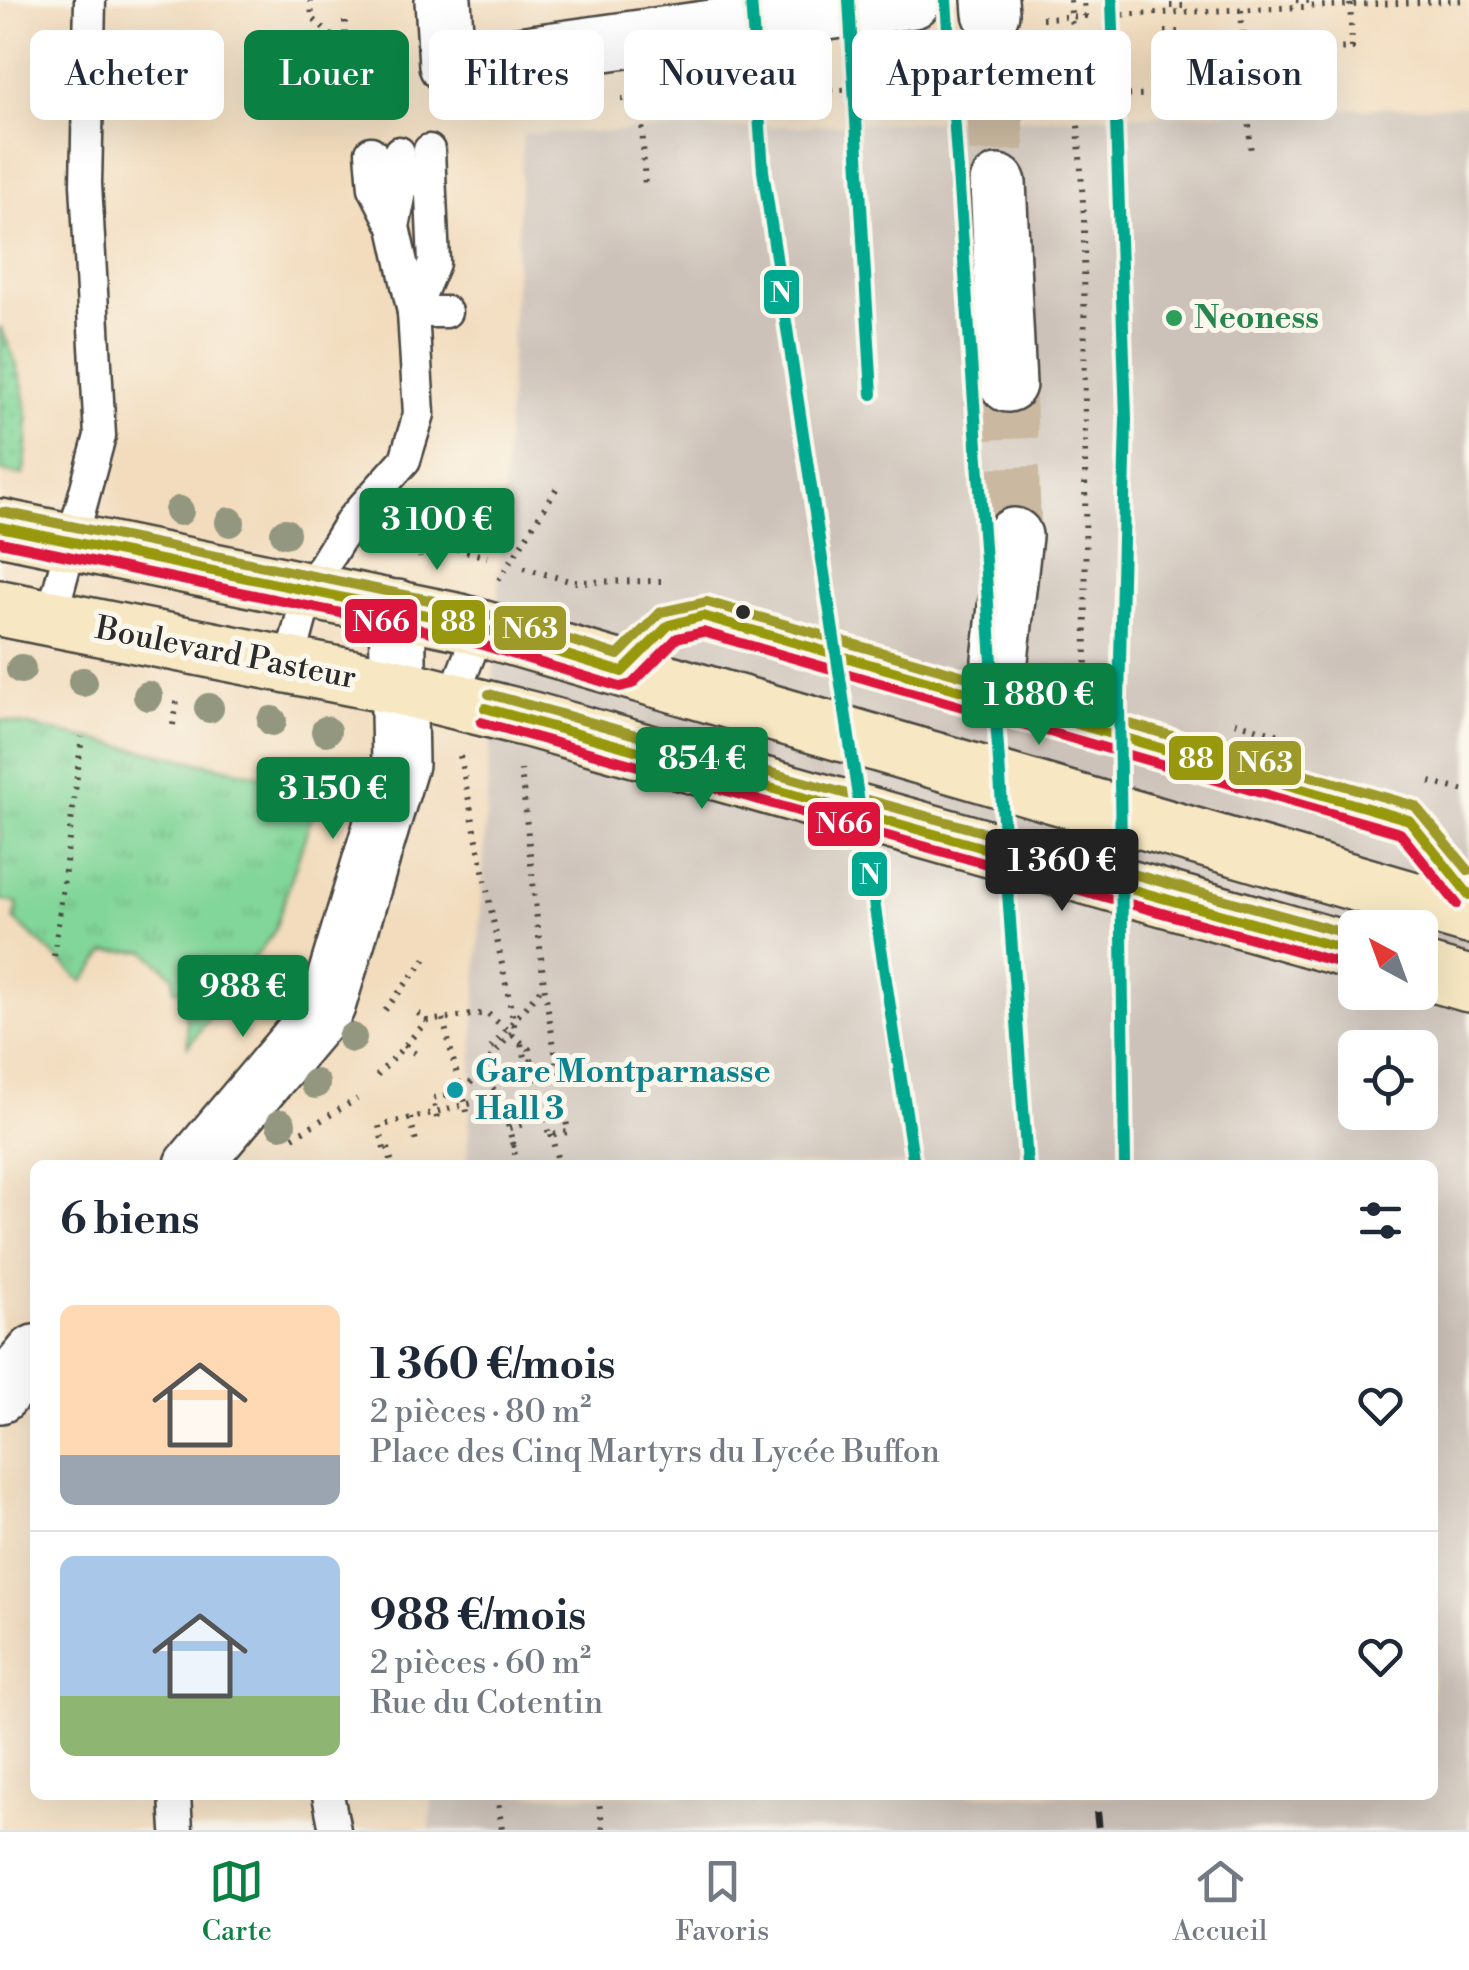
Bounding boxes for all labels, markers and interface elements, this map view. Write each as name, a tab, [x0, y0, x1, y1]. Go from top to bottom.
chip: Acheter	[30, 30, 224, 120]
chip: Louer	[244, 30, 409, 120]
chip: Filtres	[429, 30, 604, 120]
chip: Nouveau	[624, 30, 832, 120]
chip: Appartement	[852, 30, 1131, 120]
chip: Maison	[1151, 30, 1337, 120]
line badge: N	[762, 268, 801, 316]
text: N	[770, 276, 792, 311]
place label: Neoness	[1194, 298, 1319, 338]
marker: Neoness	[1163, 307, 1185, 329]
pin: 3 100 €	[345, 488, 529, 573]
text: 3 100 €	[381, 500, 493, 540]
line badge: N66	[343, 597, 419, 645]
line badge: 88	[430, 598, 487, 646]
unlabelled marker	[733, 602, 753, 622]
line badge: N63	[492, 604, 568, 652]
text: N66	[352, 605, 410, 640]
text: 88	[440, 605, 476, 640]
street label: Boulevard Pasteur	[91, 608, 360, 698]
text: N63	[502, 612, 558, 647]
pin: 1 880 €	[947, 663, 1131, 748]
text: 1 880 €	[984, 675, 1094, 715]
pin: 854 €	[632, 727, 772, 812]
line badge: 88	[1167, 734, 1225, 782]
text: 854 €	[658, 739, 746, 779]
line badge: N63	[1227, 739, 1303, 787]
text: 88	[1178, 742, 1214, 777]
text: N63	[1237, 746, 1293, 781]
pin: 3 150 €	[241, 757, 425, 842]
text: 3 150 €	[279, 769, 387, 809]
line badge: N66	[806, 800, 882, 848]
text: N66	[815, 807, 873, 842]
pin: 1 360 €	[970, 829, 1154, 914]
text: 1 360 €	[1007, 841, 1117, 881]
line badge: N	[850, 850, 889, 898]
text: N	[859, 858, 881, 893]
north arrow	[1338, 910, 1438, 1010]
map controls	[1338, 910, 1438, 1130]
pin: 988 €	[173, 955, 313, 1040]
text: 988 €	[200, 967, 286, 1007]
button: locate	[1338, 1030, 1438, 1130]
place label: Gare Montparnasse Hall 3	[475, 1052, 771, 1129]
marker: Gare Montparnasse Hall 3	[444, 1079, 466, 1101]
icon: filters	[1353, 1193, 1408, 1248]
text: 6 biens	[60, 1194, 199, 1247]
text: 1 360 €/mois	[370, 1339, 616, 1392]
icon: home	[140, 1345, 260, 1465]
icon: heart	[1353, 1378, 1408, 1433]
text: 2 pièces · 80 m²	[370, 1392, 592, 1432]
text: Place des Cinq Martyrs du Lycée Buffon	[370, 1432, 940, 1472]
text: 988 €/mois	[370, 1590, 586, 1643]
icon: home	[140, 1596, 260, 1716]
icon: heart	[1353, 1629, 1408, 1684]
text: 2 pièces · 60 m²	[370, 1643, 591, 1683]
text: Rue du Cotentin	[370, 1683, 603, 1723]
tab: Carte	[202, 1854, 272, 1949]
tab: Favoris	[676, 1854, 769, 1949]
tab: Accueil	[1173, 1854, 1267, 1949]

